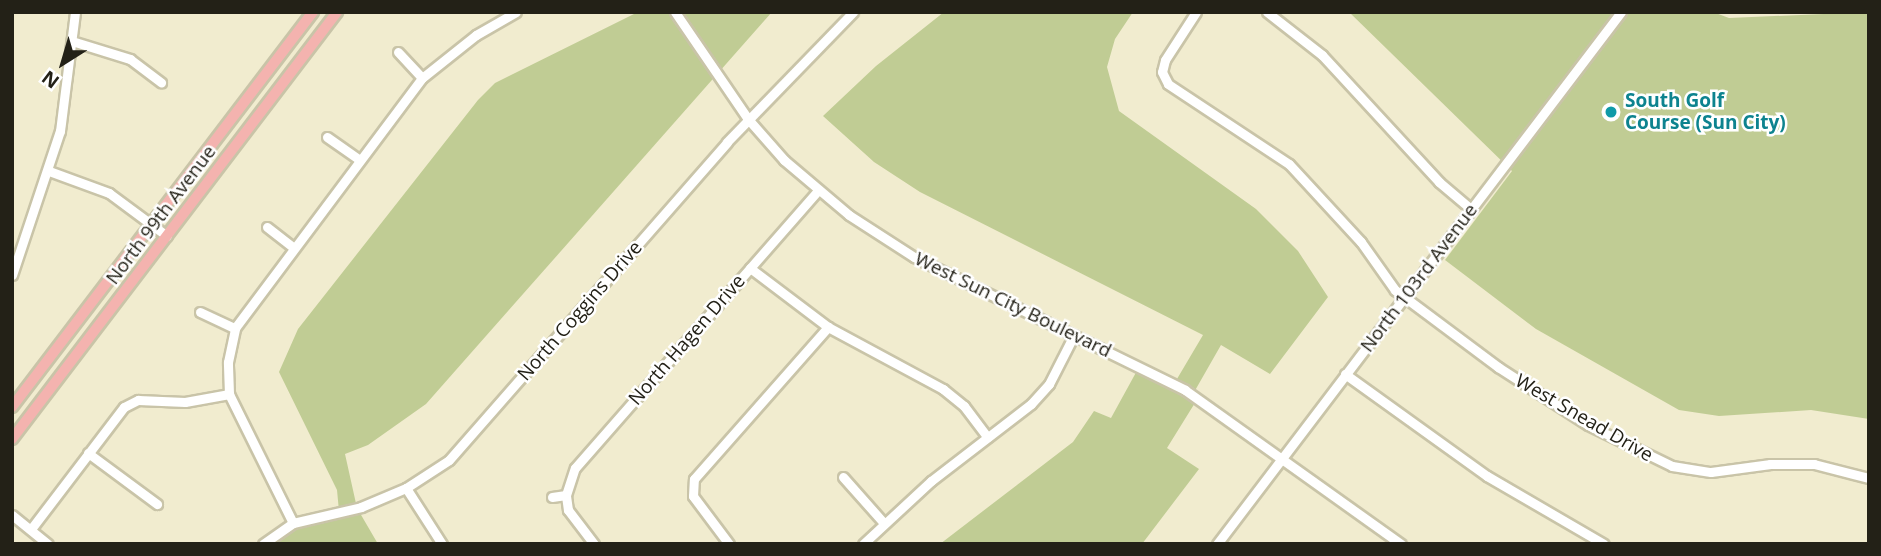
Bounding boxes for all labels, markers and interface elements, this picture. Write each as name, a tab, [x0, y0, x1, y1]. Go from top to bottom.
north arrow	[28, 28, 98, 98]
text: N	[36, 65, 64, 95]
place label: South Golf Course (Sun City)	[1625, 90, 1786, 134]
marker: South Golf Course (Sun City)	[1603, 104, 1619, 120]
street label: North 99th Avenue	[101, 141, 221, 289]
street label: North 103rd Avenue	[1356, 199, 1482, 357]
street label: North Coggins Drive	[513, 236, 647, 386]
street label: West Sun City Boulevard	[911, 247, 1115, 363]
street label: North Hagen Drive	[624, 270, 750, 410]
street label: West Snead Drive	[1511, 369, 1657, 467]

